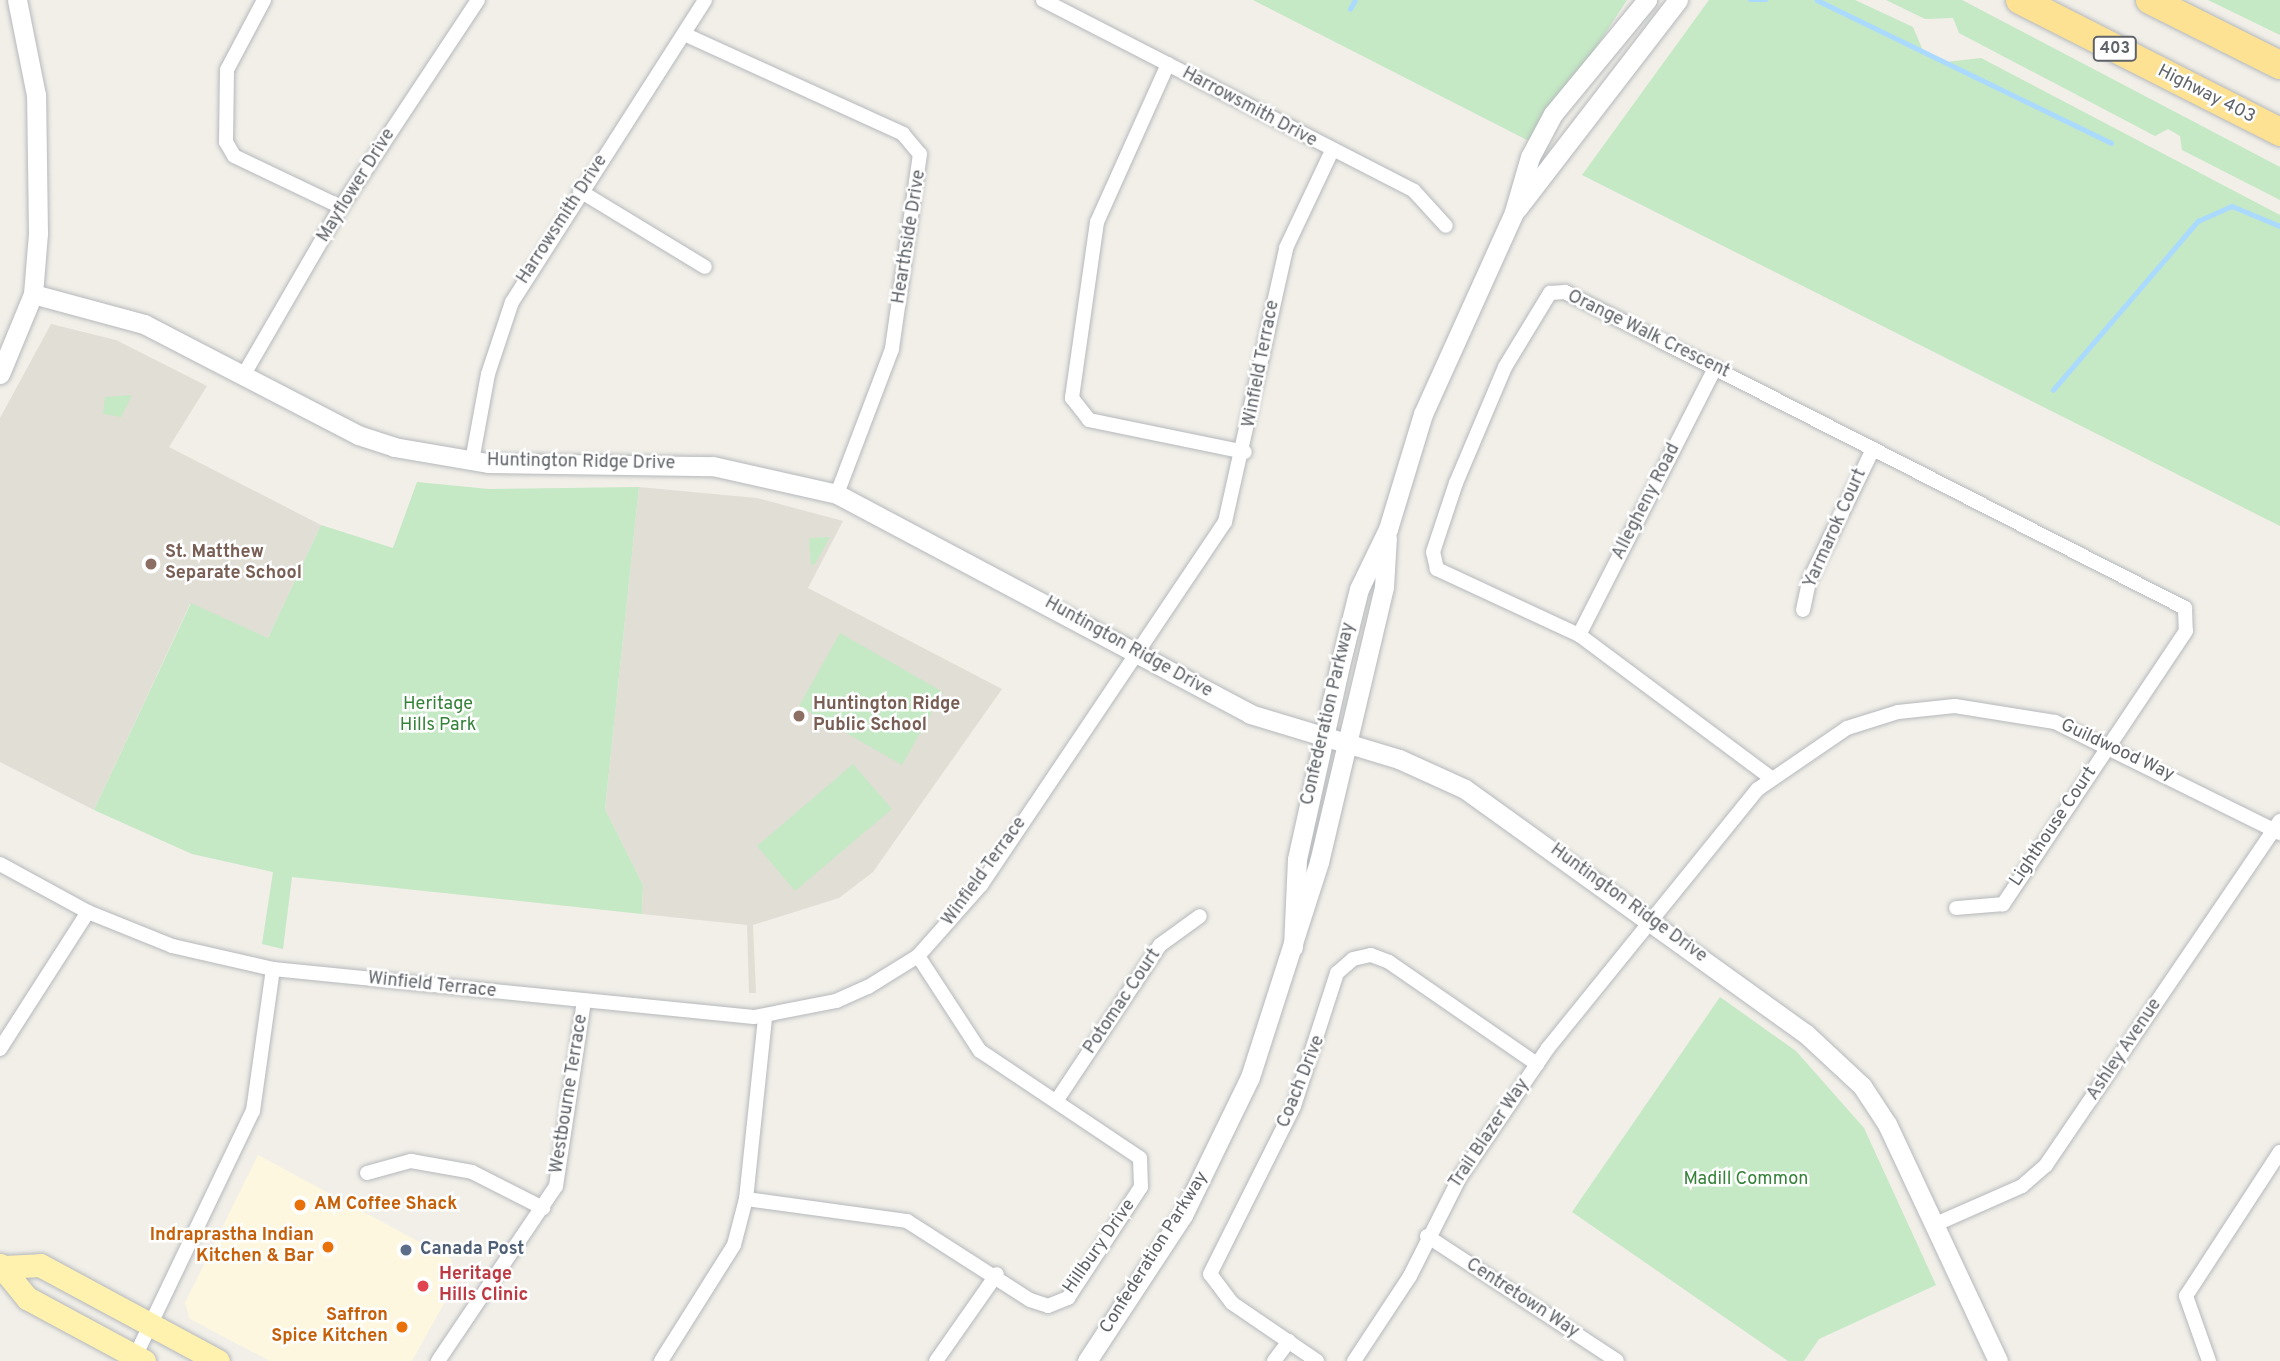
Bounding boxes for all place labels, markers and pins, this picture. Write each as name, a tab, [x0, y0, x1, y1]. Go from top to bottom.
place label: St. Matthew Separate School	[165, 543, 302, 586]
marker: St. Matthew Separate School	[143, 556, 159, 572]
place label: Huntington Ridge Public School	[813, 695, 960, 738]
marker: Huntington Ridge Public School	[791, 708, 807, 724]
place label: AM Coffee Shack	[314, 1194, 457, 1216]
marker: AM Coffee Shack	[292, 1197, 308, 1213]
place label: Indraprastha Indian Kitchen & Bar	[150, 1226, 314, 1268]
marker: Indraprastha Indian Kitchen & Bar	[320, 1239, 336, 1255]
place label: Canada Post	[420, 1239, 524, 1261]
marker: Canada Post	[398, 1242, 414, 1258]
place label: Heritage Hills Clinic	[439, 1265, 528, 1308]
marker: Heritage Hills Clinic	[413, 1276, 433, 1296]
place label: Saffron Spice Kitchen	[271, 1306, 388, 1348]
marker: Saffron Spice Kitchen	[394, 1319, 410, 1335]

